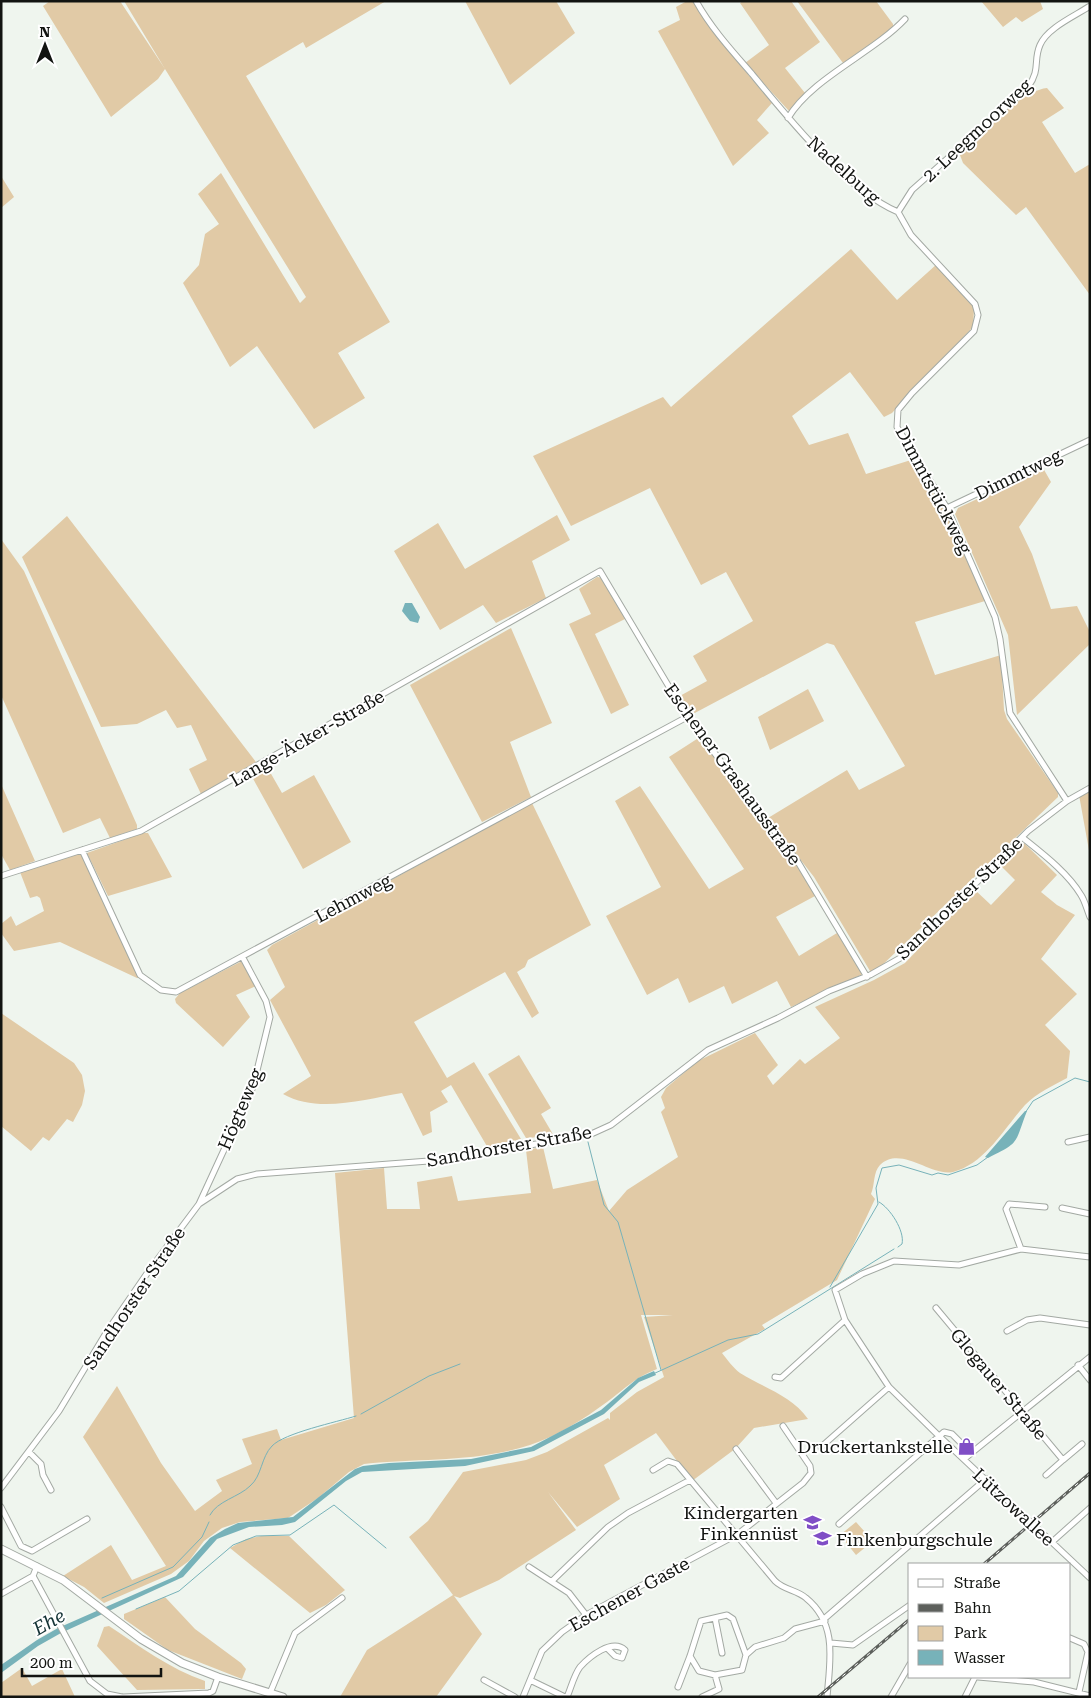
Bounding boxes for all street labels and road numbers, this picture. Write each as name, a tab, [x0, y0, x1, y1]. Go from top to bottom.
street label: 2. Leegmoorweg	[918, 74, 1036, 186]
street label: Nadelburg	[803, 132, 885, 209]
street label: Dimmtstückweg	[892, 423, 977, 558]
street label: Dimmtweg	[971, 444, 1066, 504]
street label: Eschener Grashausstraße	[660, 679, 806, 869]
street label: Lange-Äcker-Straße	[226, 685, 388, 791]
street label: Sandhorster Straße	[892, 832, 1026, 964]
street label: Lehmweg	[311, 869, 395, 927]
street label: Högteweg	[213, 1064, 267, 1153]
street label: Sandhorster Straße	[425, 1121, 593, 1171]
street label: Sandhorster Straße	[79, 1223, 189, 1373]
street label: Glogauer Straße	[946, 1324, 1052, 1444]
street label: Lützowallee	[969, 1464, 1059, 1550]
street label: Eschener Gaste	[565, 1552, 693, 1636]

